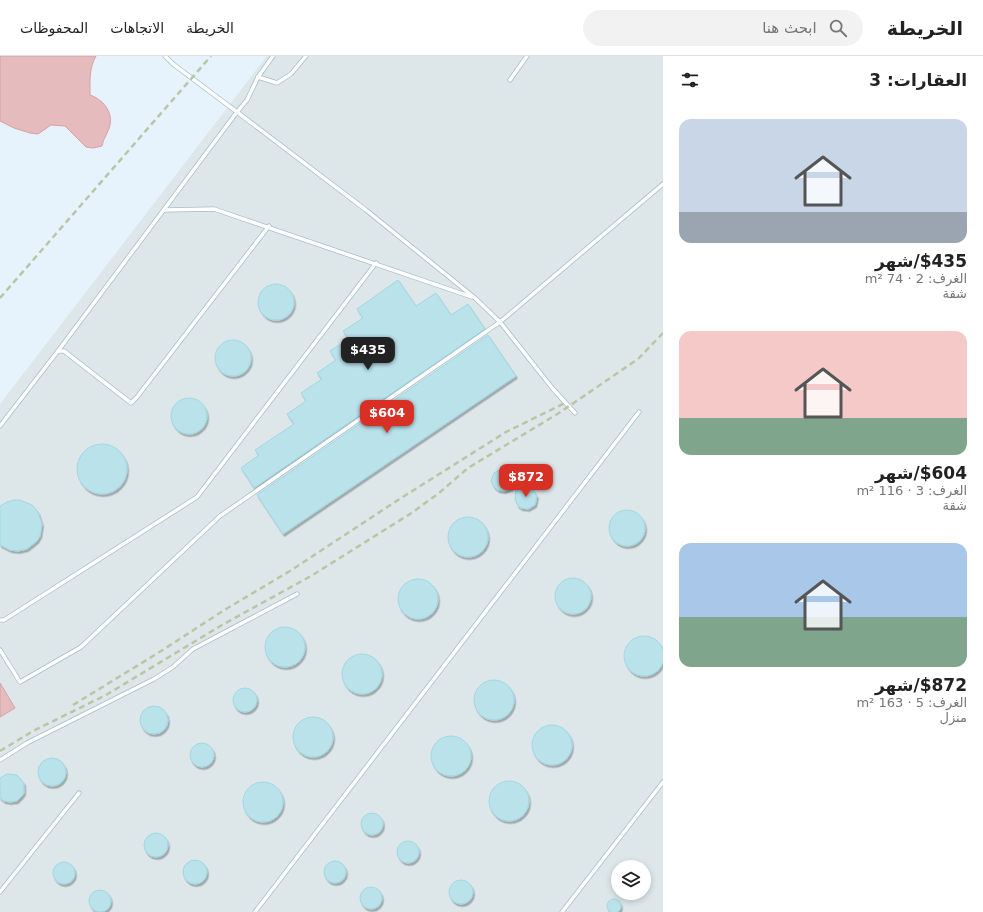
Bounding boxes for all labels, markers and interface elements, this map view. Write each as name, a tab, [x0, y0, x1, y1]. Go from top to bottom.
search box	[583, 10, 863, 46]
icon: search	[827, 17, 849, 39]
text: الخريطة	[887, 17, 963, 39]
text: ابحث هنا	[762, 19, 817, 37]
text: المحفوظات	[20, 20, 88, 36]
text: الاتجاهات	[110, 20, 164, 36]
text: الخريطة	[186, 20, 234, 36]
icon: filters	[679, 69, 701, 91]
text: العقارات: 3	[869, 70, 967, 90]
icon: home	[787, 145, 859, 217]
text: $435/شهر	[875, 251, 967, 271]
text: الغرف: 2 · 74 m²	[865, 271, 967, 286]
text: شقة	[943, 286, 967, 301]
pin: $435	[344, 337, 392, 371]
text: $435	[350, 342, 386, 357]
icon: home	[787, 357, 859, 429]
pin: $604	[363, 400, 411, 434]
text: $604	[369, 405, 405, 420]
text: $604/شهر	[875, 463, 967, 483]
pin: $872	[502, 464, 550, 498]
text: $872	[508, 469, 544, 484]
text: الغرف: 3 · 116 m²	[856, 483, 967, 498]
text: شقة	[943, 498, 967, 513]
icon: home	[787, 569, 859, 641]
text: $872/شهر	[875, 675, 967, 695]
text: الغرف: 5 · 163 m²	[856, 695, 967, 710]
text: منزل	[939, 710, 967, 725]
map controls	[611, 860, 651, 900]
button: layers	[611, 860, 651, 900]

